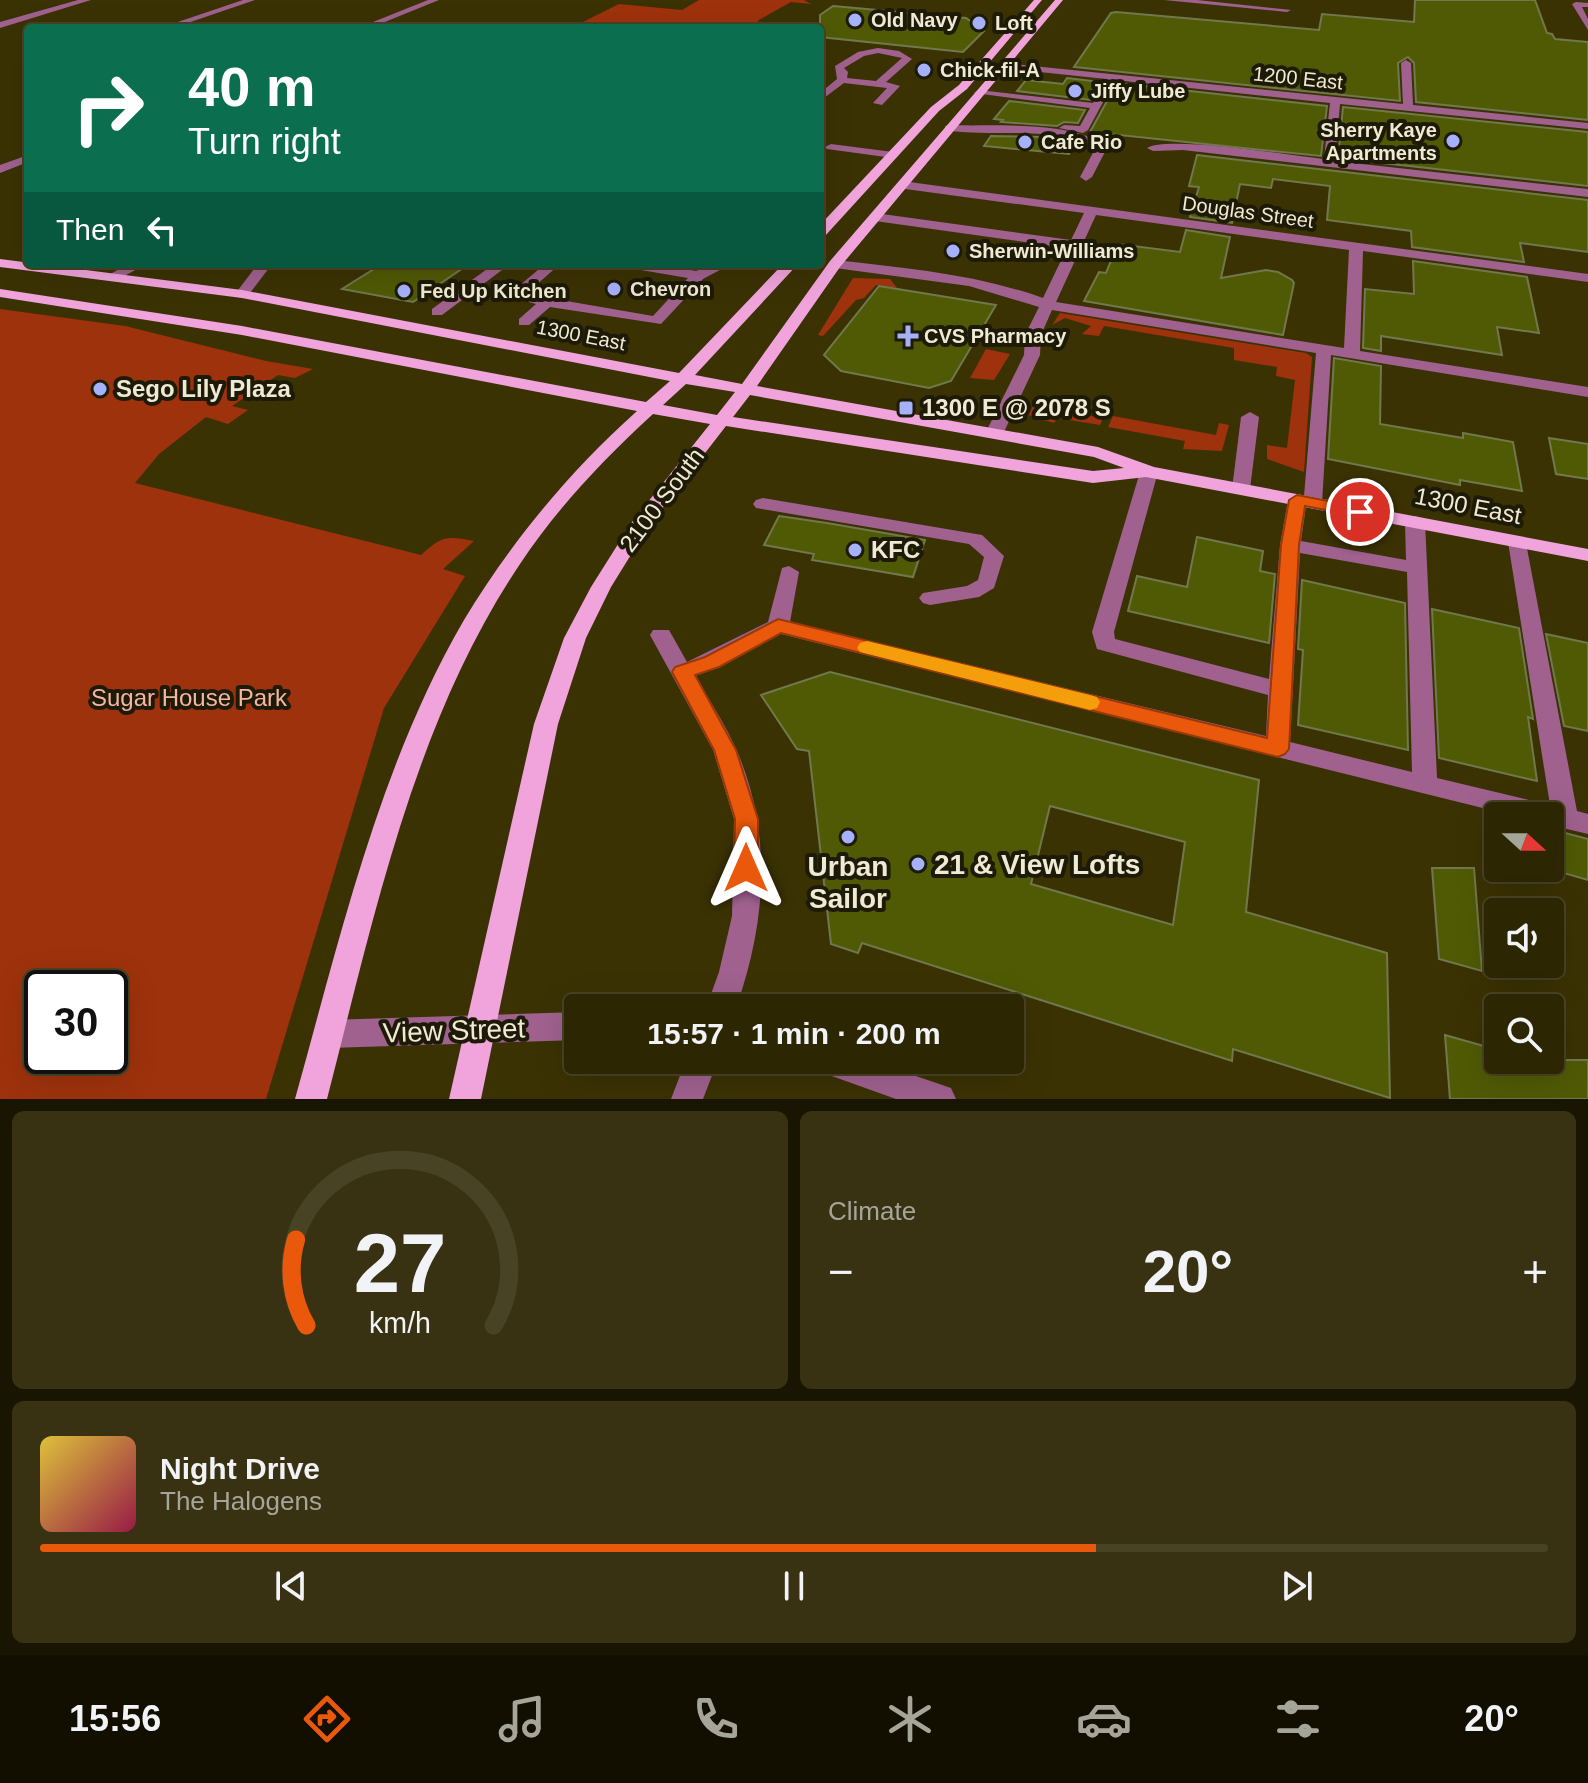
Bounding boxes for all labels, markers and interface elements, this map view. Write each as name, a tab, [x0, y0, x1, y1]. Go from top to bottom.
place label: Old Navy	[871, 9, 959, 31]
marker: Old Navy	[846, 11, 864, 29]
place label: Loft	[995, 12, 1033, 34]
marker: Loft	[970, 14, 988, 32]
text: 40 m	[188, 55, 316, 118]
icon: right	[56, 56, 160, 160]
place label: Chick-fil-A	[940, 59, 1040, 81]
marker: Chick-fil-A	[915, 61, 933, 79]
street label: 1200 East	[1252, 62, 1344, 94]
place label: Jiffy Lube	[1091, 80, 1185, 102]
marker: Jiffy Lube	[1066, 82, 1084, 100]
place label: Sherry Kaye Apartments	[1320, 119, 1437, 164]
text: Turn right	[188, 121, 341, 162]
place label: Cafe Rio	[1041, 131, 1122, 153]
marker: Sherry Kaye Apartments	[1444, 132, 1462, 150]
marker: Cafe Rio	[1016, 133, 1034, 151]
street label: Douglas Street	[1181, 192, 1315, 232]
icon: left	[140, 208, 184, 252]
text: Then	[56, 213, 124, 246]
place label: Sherwin-Williams	[969, 240, 1134, 262]
marker: Sherwin-Williams	[944, 242, 962, 260]
place label: Chevron	[630, 278, 711, 300]
place label: Fed Up Kitchen	[420, 280, 567, 302]
marker: Chevron	[605, 280, 623, 298]
marker: Fed Up Kitchen	[395, 282, 413, 300]
street label: 1300 East	[535, 316, 628, 354]
place label: CVS Pharmacy	[924, 325, 1067, 347]
marker: CVS Pharmacy	[899, 327, 917, 345]
place label: Sego Lily Plaza	[116, 375, 291, 402]
marker: Sego Lily Plaza	[91, 380, 109, 398]
place label: 1300 E @ 2078 S	[922, 394, 1111, 421]
marker: 1300 E @ 2078 S	[897, 399, 915, 417]
street label: 2100 South	[614, 443, 709, 557]
pin	[1326, 478, 1394, 546]
street label: 1300 East	[1412, 482, 1524, 529]
icon: arrive	[1338, 490, 1382, 534]
place label: KFC	[871, 536, 920, 563]
marker: KFC	[846, 541, 864, 559]
park label: Sugar House Park	[91, 684, 288, 711]
north arrow	[1484, 802, 1564, 882]
map controls	[1484, 802, 1564, 1074]
position arrow	[704, 826, 788, 910]
marker: Urban Sailor	[839, 828, 857, 846]
place label: 21 & View Lofts	[934, 849, 1140, 880]
place label: Urban Sailor	[808, 851, 888, 914]
marker: 21 & View Lofts	[909, 855, 927, 873]
button: sound	[1484, 898, 1564, 978]
speed limit sign: 30	[24, 970, 128, 1074]
button: search	[1484, 994, 1564, 1074]
street label: View Street	[382, 1013, 526, 1048]
text: 15:57 · 1 min · 200 m	[647, 1017, 941, 1050]
text: Climate	[828, 1196, 916, 1226]
text: 27	[354, 1217, 446, 1310]
text: 20°	[1143, 1238, 1233, 1305]
text: −	[828, 1247, 854, 1296]
text: +	[1522, 1247, 1548, 1296]
text: km/h	[369, 1307, 431, 1339]
text: Night Drive	[160, 1452, 320, 1485]
text: The Halogens	[160, 1486, 322, 1516]
icon: previous	[269, 1564, 313, 1608]
icon: pause	[772, 1564, 816, 1608]
icon: next	[1275, 1564, 1319, 1608]
icon: directions	[299, 1691, 355, 1747]
icon: music	[494, 1691, 550, 1747]
icon: phone	[688, 1691, 744, 1747]
icon: climate	[882, 1691, 938, 1747]
icon: car	[1076, 1691, 1132, 1747]
icon: filters	[1270, 1691, 1326, 1747]
text: 15:56	[69, 1698, 161, 1739]
text: 20°	[1464, 1698, 1519, 1739]

